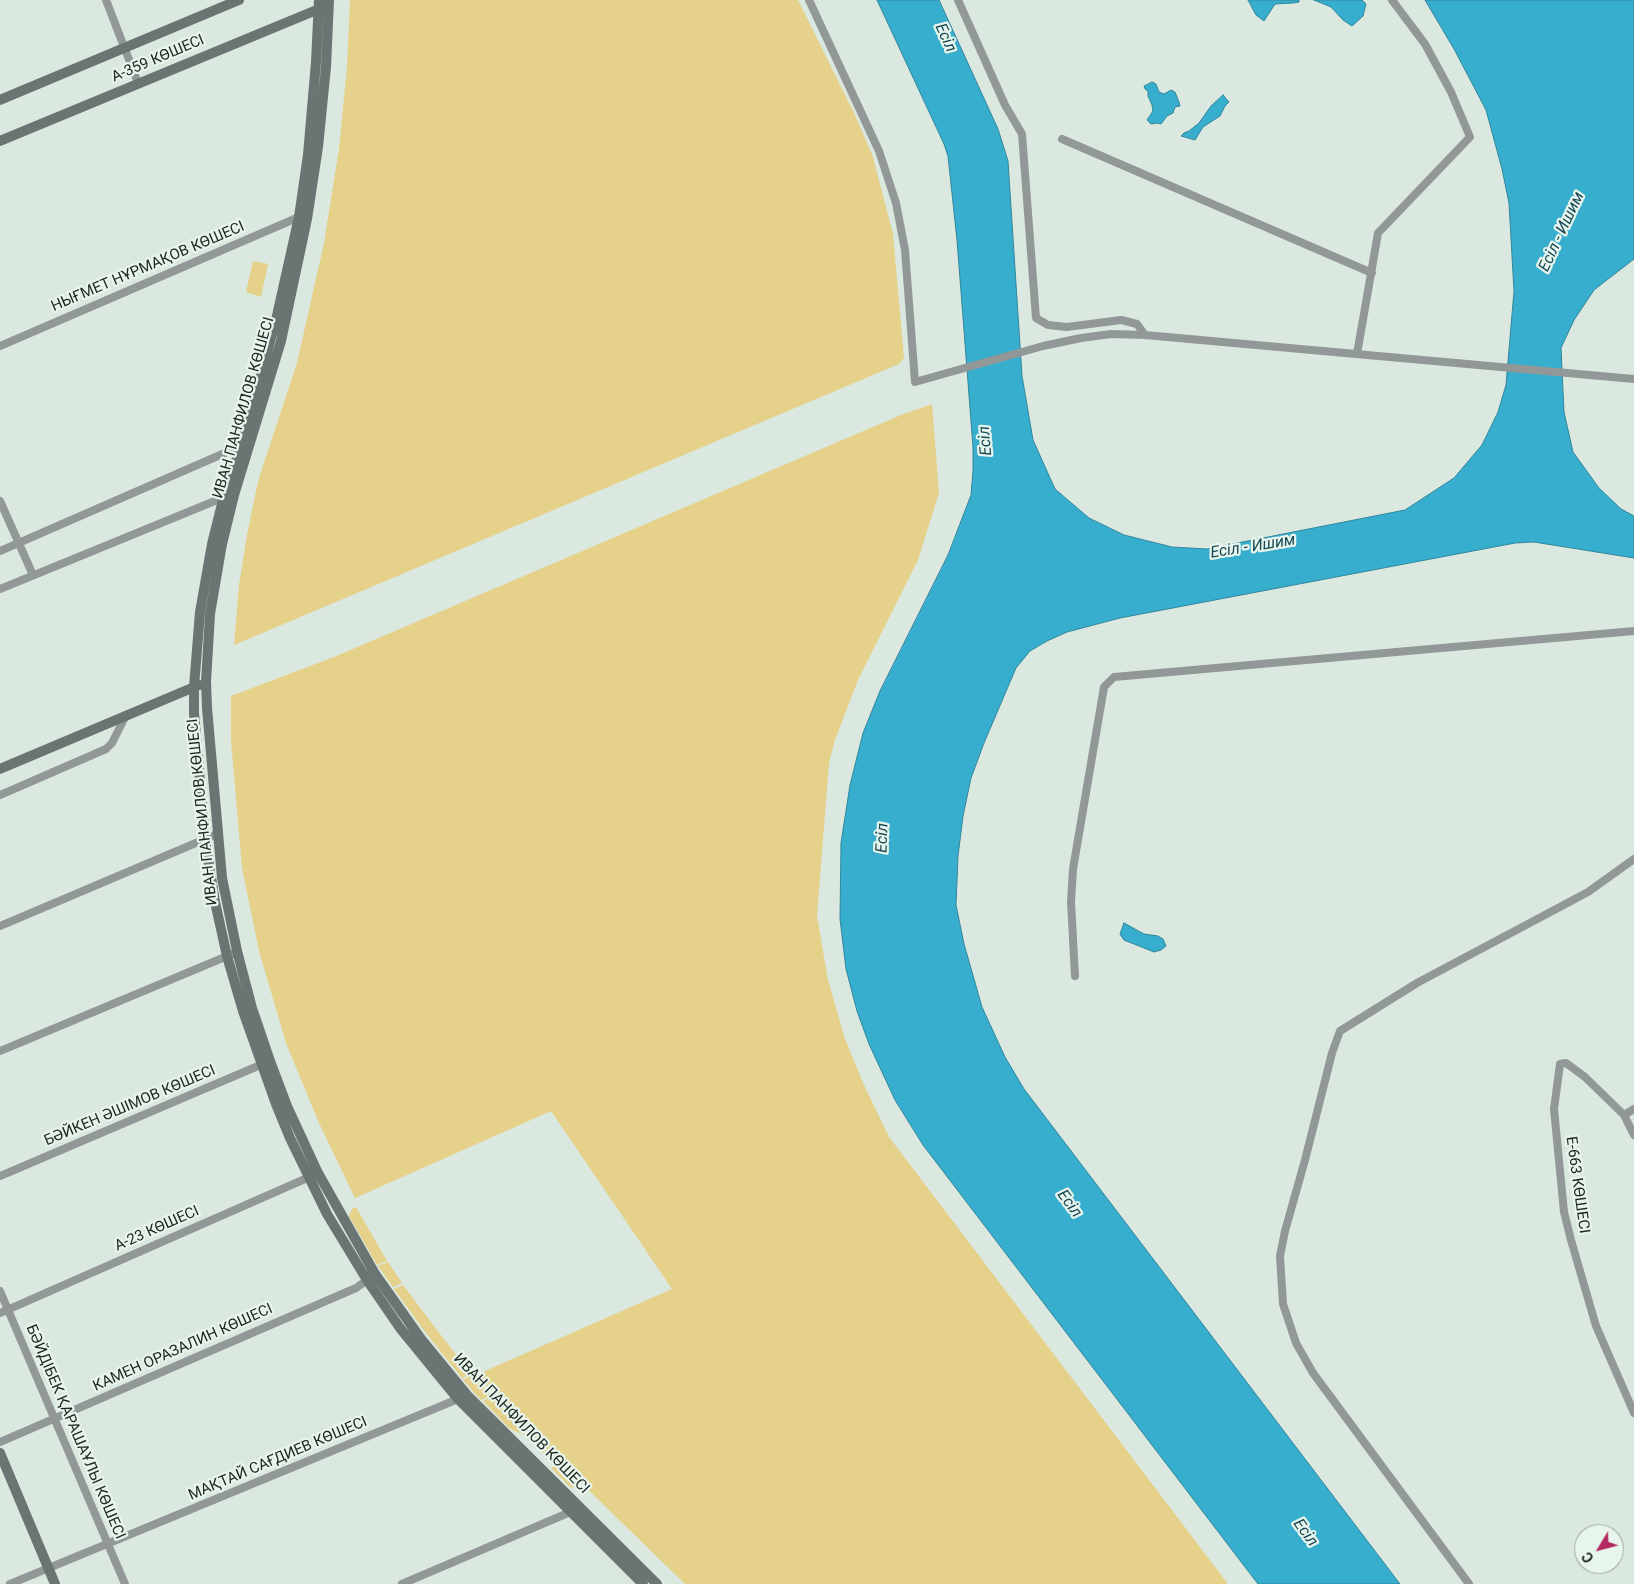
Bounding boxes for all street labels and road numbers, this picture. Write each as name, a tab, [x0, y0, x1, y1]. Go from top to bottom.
street label: А-359 КӨШЕСІ	[109, 31, 207, 87]
street label: НЫҒМЕТ НҰРМАҚОВ КӨШЕСІ	[49, 218, 247, 316]
street label: ИВАН ПАНФИЛОВ КӨШЕСІ	[209, 315, 279, 501]
street label: ИВАН ПАНФИЛОВ КӨШЕСІ	[184, 718, 222, 906]
street label: БӘЙКЕН ӘШІМОВ КӨШЕСІ	[42, 1062, 218, 1150]
street label: Е-663 КӨШЕСІ	[1561, 1135, 1593, 1235]
street label: А-23 КӨШЕСІ	[112, 1202, 202, 1256]
street label: КАМЕН ОРАЗАЛИН КӨШЕСІ	[90, 1300, 276, 1396]
street label: БӘЙДІБЕК ҚАРАШАҰЛЫ КӨШЕСІ	[21, 1322, 129, 1542]
street label: ИВАН ПАНФИЛОВ КӨШЕСІ	[449, 1350, 593, 1498]
street label: МАҚТАЙ САҒДИЕВ КӨШЕСІ	[186, 1413, 370, 1505]

